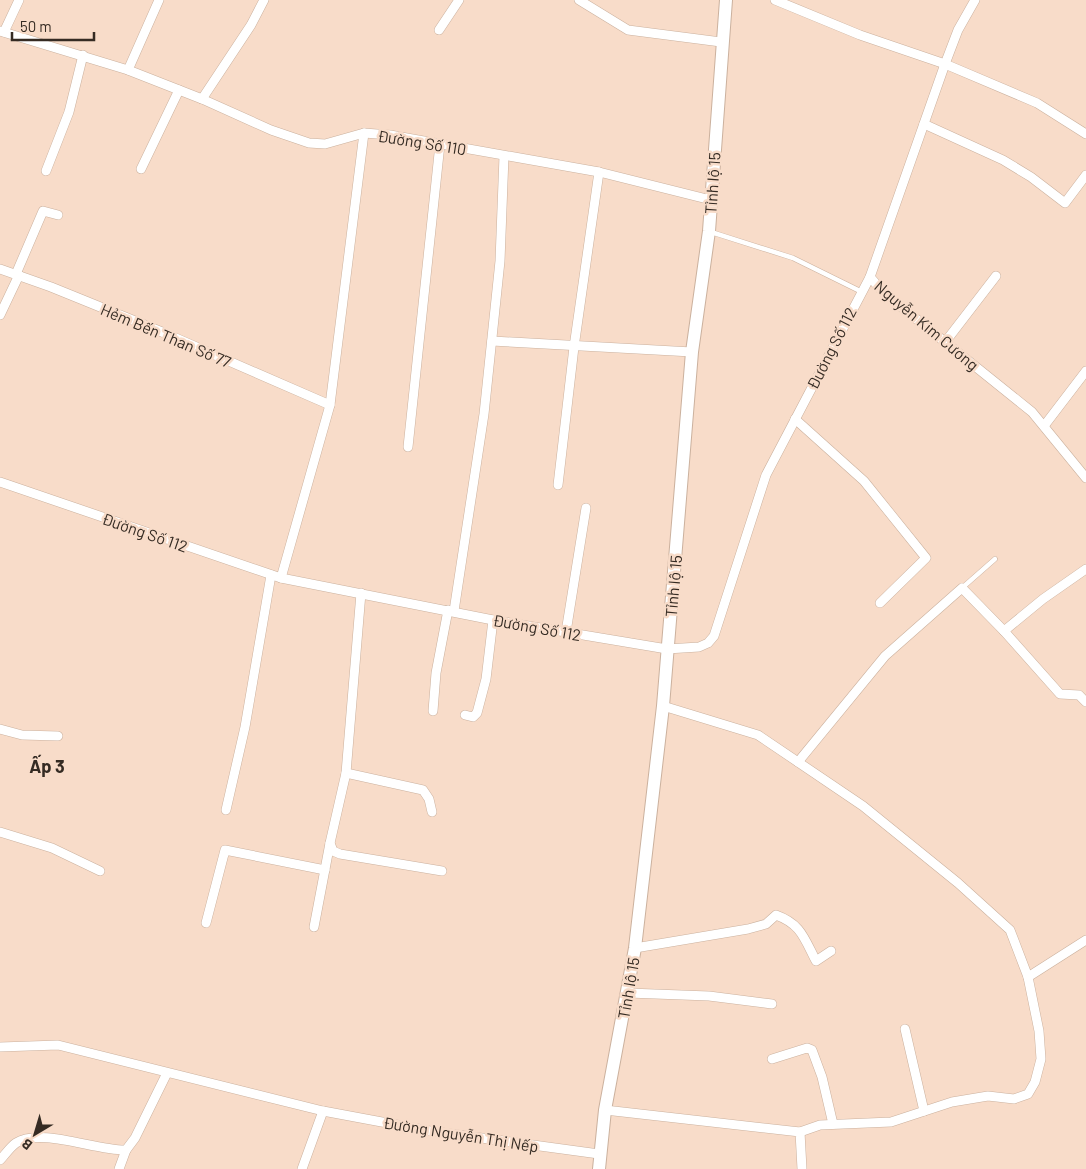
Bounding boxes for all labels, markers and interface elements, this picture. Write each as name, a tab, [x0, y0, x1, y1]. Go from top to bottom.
scale bar	[12, 10, 95, 42]
text: 50 m	[20, 17, 52, 35]
street label: Đường Số 110	[376, 126, 468, 158]
street label: Tỉnh lộ 15	[700, 151, 724, 215]
street label: Nguyễn Kim Cương	[871, 276, 983, 374]
street label: Hẻm Bến Than Số 77	[98, 299, 234, 371]
street label: Đường Số 112	[802, 304, 860, 392]
street label: Đường Số 112	[100, 508, 190, 556]
street label: Tỉnh lộ 15	[661, 554, 685, 618]
street label: Đường Số 112	[491, 610, 583, 644]
district label: Ấp 3	[29, 754, 65, 777]
street label: Tỉnh lộ 15	[613, 956, 643, 1020]
north arrow	[10, 1109, 60, 1159]
street label: Đường Nguyễn Thị Nếp	[382, 1112, 540, 1156]
text: B	[18, 1135, 35, 1154]

